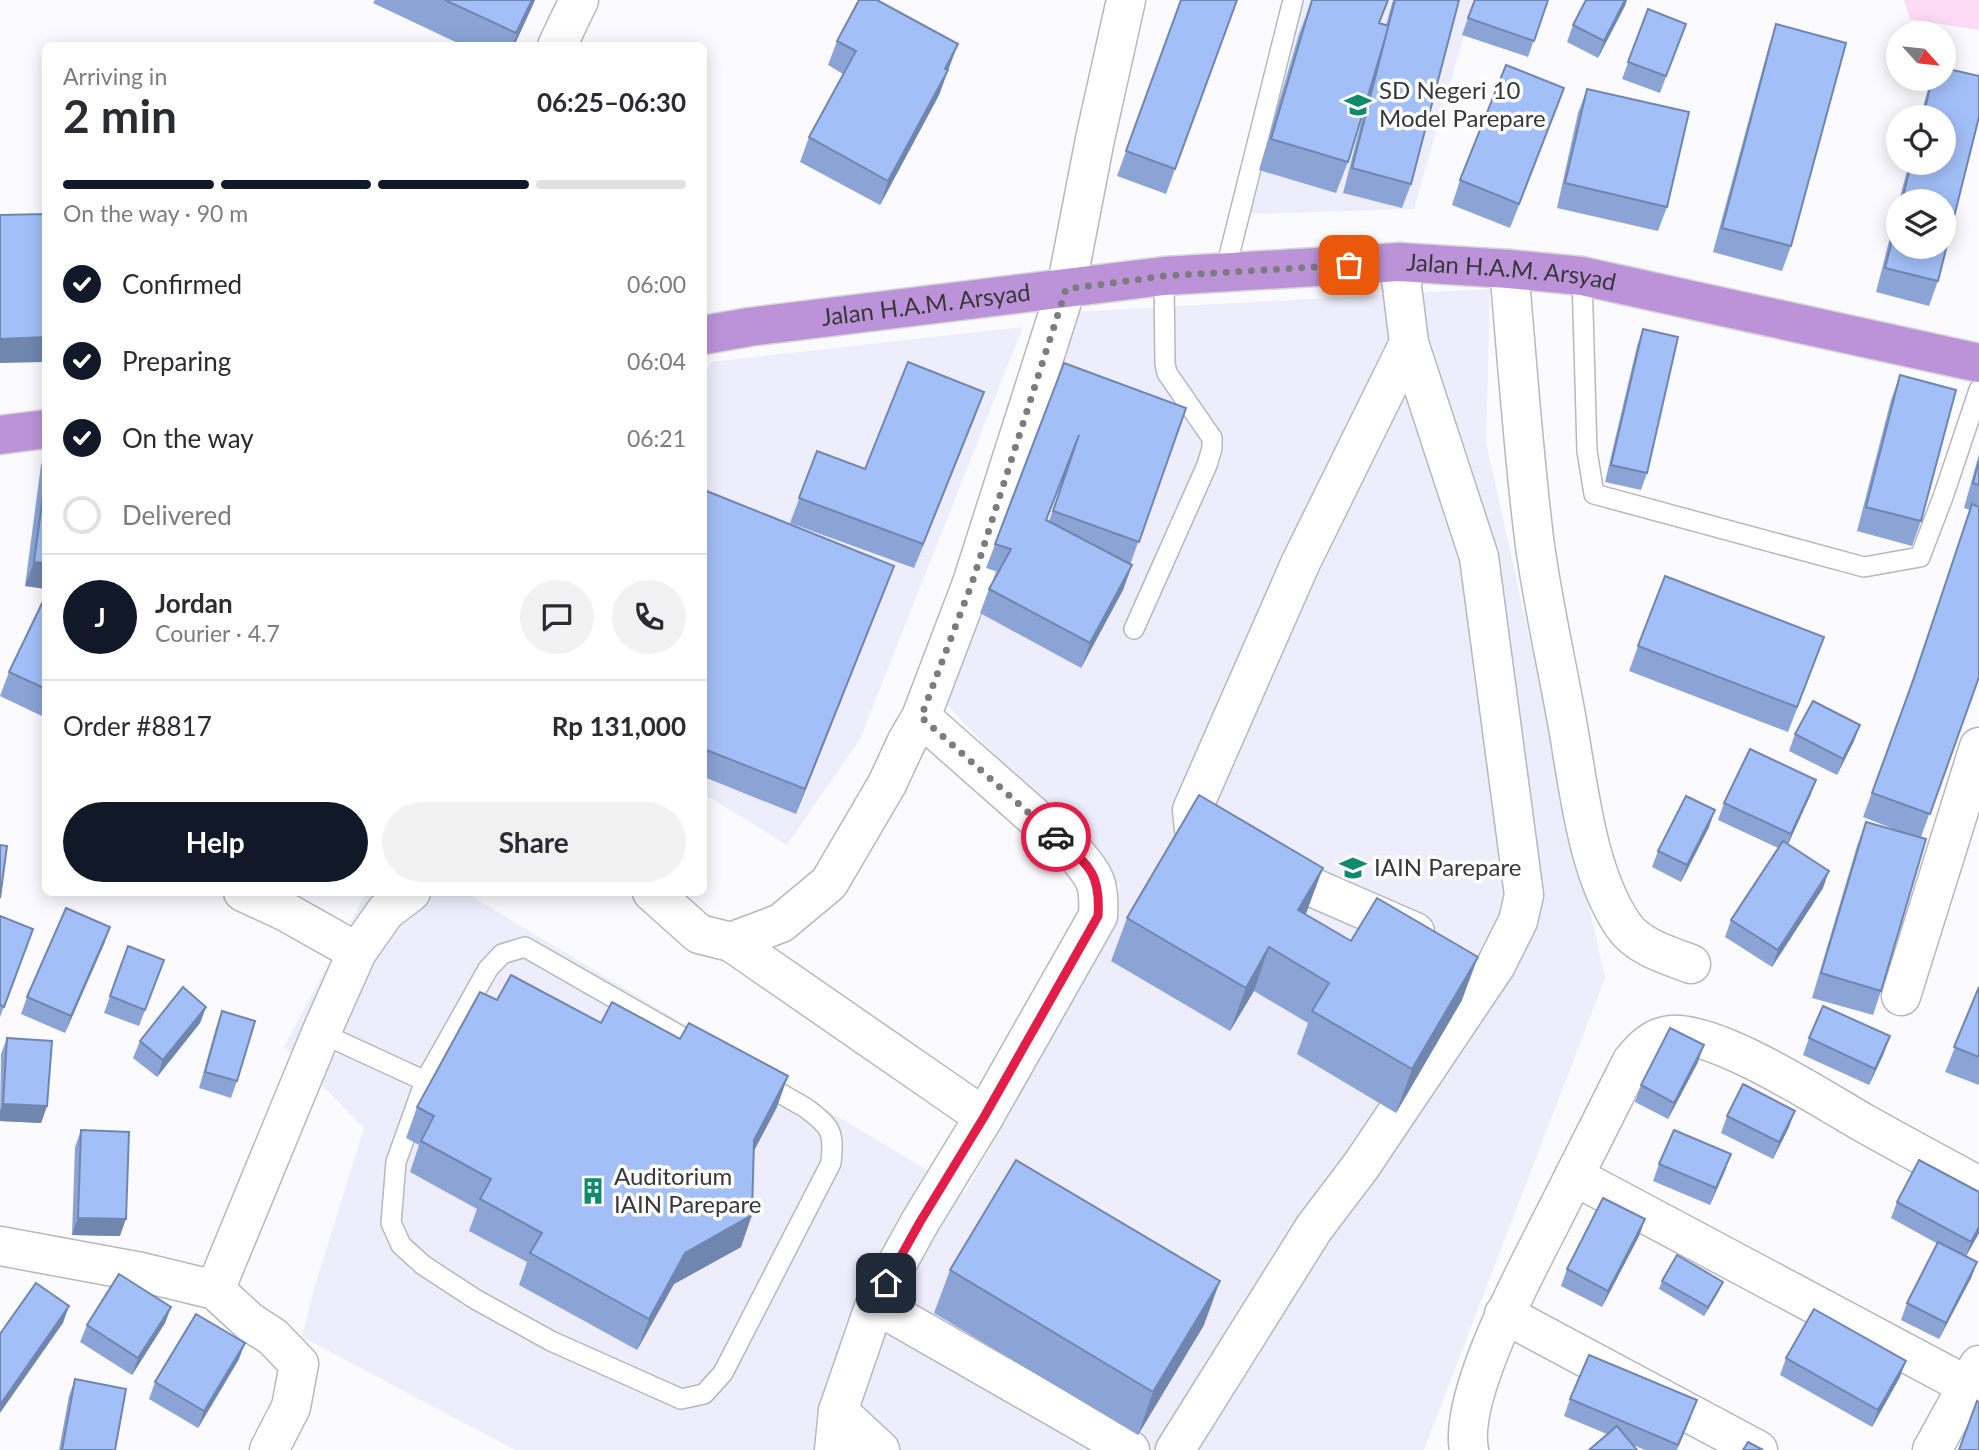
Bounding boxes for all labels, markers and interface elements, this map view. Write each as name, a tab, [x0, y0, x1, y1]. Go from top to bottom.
north arrow	[1886, 21, 1956, 91]
map controls	[1886, 21, 1956, 259]
text: Arriving in	[63, 62, 167, 90]
place label: SD Negeri 10 Model Parepare	[1379, 75, 1546, 132]
text: 06:25–06:30	[537, 86, 686, 118]
text: 2 min	[63, 88, 177, 143]
school or university icon: SD Negeri 10 Model Parepare	[1343, 90, 1373, 120]
button: locate	[1886, 105, 1956, 175]
button: layers	[1886, 189, 1956, 259]
text: On the way · 90 m	[63, 199, 248, 227]
pin	[1319, 235, 1379, 295]
icon: bag	[1330, 246, 1368, 284]
street label: Jalan H.A.M. Arsyad	[1406, 247, 1619, 296]
icon: check	[63, 265, 101, 303]
text: Confirmed	[122, 268, 242, 300]
text: 06:00	[627, 270, 686, 298]
street label: Jalan H.A.M. Arsyad	[819, 277, 1032, 331]
icon: check	[63, 342, 101, 380]
text: Preparing	[122, 345, 231, 377]
text: 06:04	[627, 347, 686, 375]
icon: check	[63, 419, 101, 457]
text: On the way	[122, 422, 254, 454]
text: 06:21	[627, 424, 686, 452]
text: Delivered	[122, 499, 232, 531]
button: chat	[520, 580, 594, 654]
button: phone	[612, 580, 686, 654]
text: Jordan	[155, 587, 233, 619]
text: J	[94, 601, 106, 633]
text: Courier · 4.7	[155, 619, 280, 647]
text: Order #8817	[63, 710, 212, 742]
text: Rp 131,000	[552, 710, 686, 742]
button: Help	[63, 802, 368, 882]
button: Share	[382, 802, 686, 882]
courier	[1021, 802, 1091, 872]
icon: car	[1037, 818, 1075, 856]
place label: IAIN Parepare	[1374, 852, 1521, 881]
school or university icon: IAIN Parepare	[1338, 853, 1368, 883]
place label: Auditorium IAIN Parepare	[614, 1161, 761, 1218]
building icon: Auditorium IAIN Parepare	[578, 1176, 608, 1206]
pin	[856, 1253, 916, 1313]
icon: home	[867, 1264, 905, 1302]

